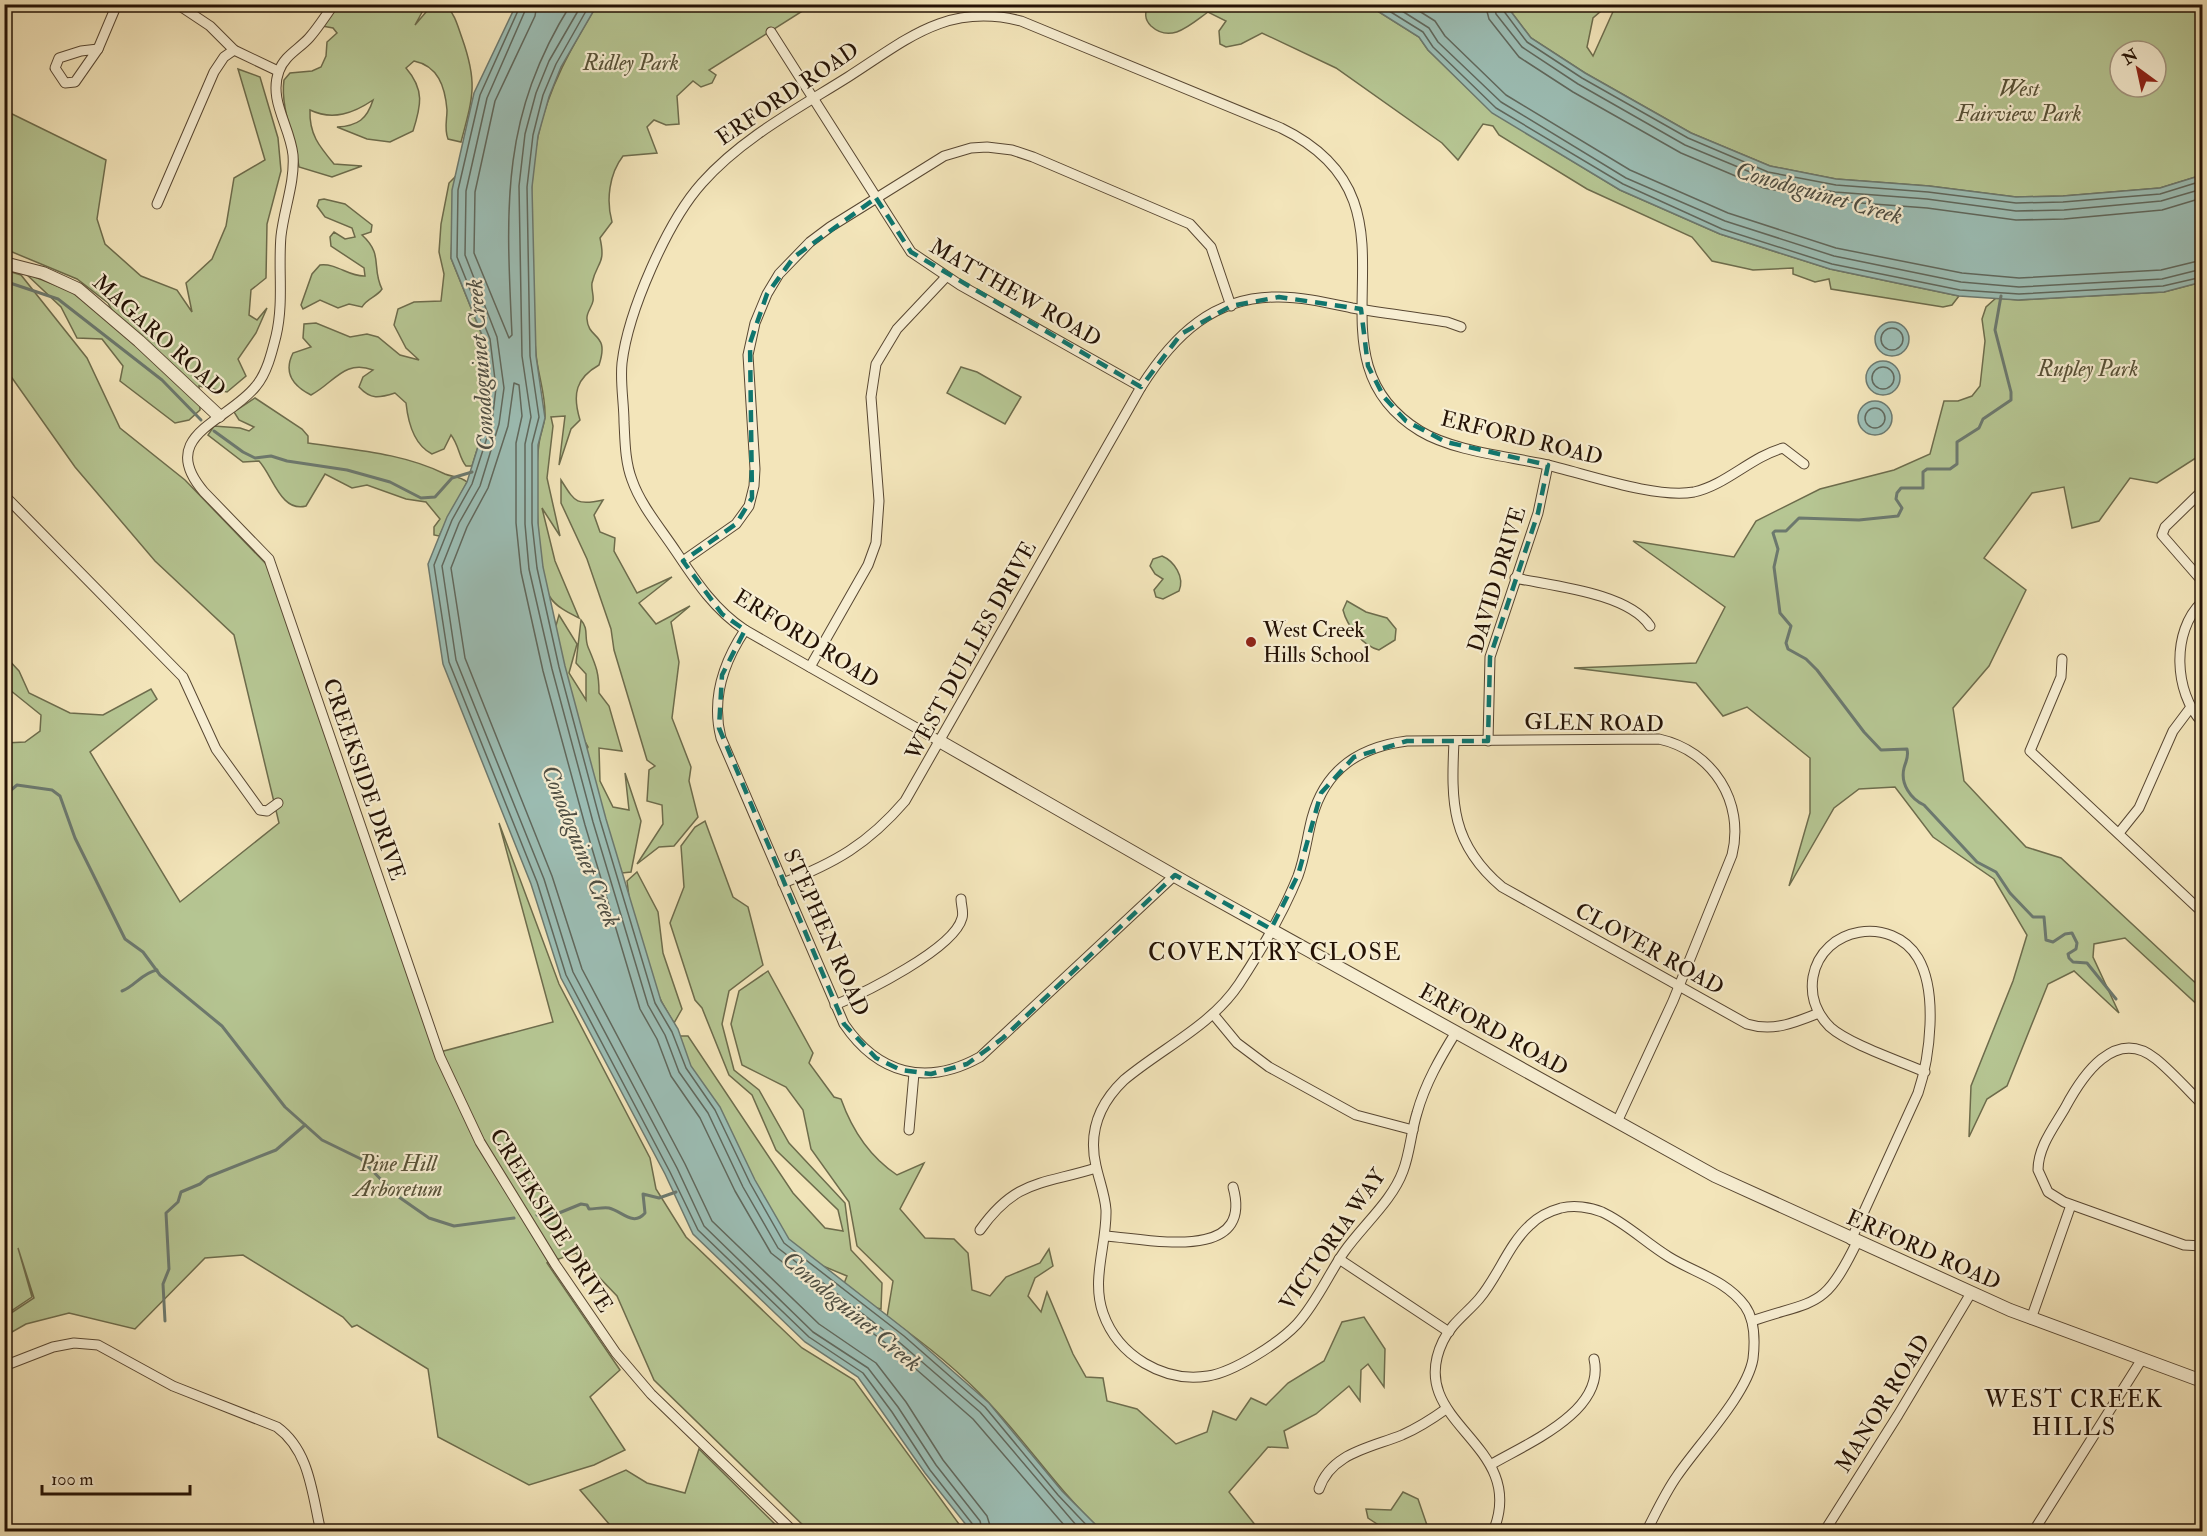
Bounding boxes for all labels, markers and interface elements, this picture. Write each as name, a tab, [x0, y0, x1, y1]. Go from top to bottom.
street label: ERFORD ROAD	[711, 36, 864, 152]
north arrow	[2108, 39, 2168, 99]
text: N	[2118, 45, 2142, 70]
park label: Ridley Park	[582, 49, 679, 77]
park label: West Fairview Park	[1956, 75, 2081, 128]
water label: Conodoguinet Creek	[1732, 155, 1906, 232]
street label: MATTHEW ROAD	[925, 232, 1106, 353]
street label: MAGARO ROAD	[87, 268, 232, 403]
water label: Conodoguinet Creek	[459, 278, 502, 452]
park label: Rupley Park	[2037, 355, 2138, 383]
street label: ERFORD ROAD	[1438, 404, 1606, 472]
street label: DAVID DRIVE	[1462, 503, 1532, 656]
street label: WEST DULLES DRIVE	[899, 536, 1043, 766]
street label: ERFORD ROAD	[729, 583, 884, 695]
place label: West Creek Hills School	[1262, 616, 1370, 669]
marker: West Creek Hills School	[1244, 635, 1258, 649]
street label: CREEKSIDE DRIVE	[316, 675, 412, 884]
street label: GLEN ROAD	[1524, 708, 1664, 738]
water label: Conodoguinet Creek	[534, 760, 627, 932]
street label: STEPHEN ROAD	[777, 844, 876, 1020]
street label: CLOVER ROAD	[1570, 896, 1729, 1001]
district label: COVENTRY CLOSE	[1148, 937, 1402, 968]
street label: ERFORD ROAD	[1414, 977, 1573, 1082]
street label: CREEKSIDE DRIVE	[483, 1123, 619, 1318]
park label: Pine Hill Arboretum	[352, 1150, 442, 1203]
street label: VICTORIA WAY	[1273, 1162, 1393, 1316]
street label: ERFORD ROAD	[1842, 1203, 2005, 1297]
water label: Conodoguinet Creek	[776, 1244, 928, 1379]
street label: MANOR ROAD	[1829, 1329, 1936, 1478]
district label: WEST CREEK HILLS	[1983, 1384, 2164, 1443]
scale bar	[42, 1458, 190, 1496]
text: 100 m	[51, 1468, 94, 1491]

